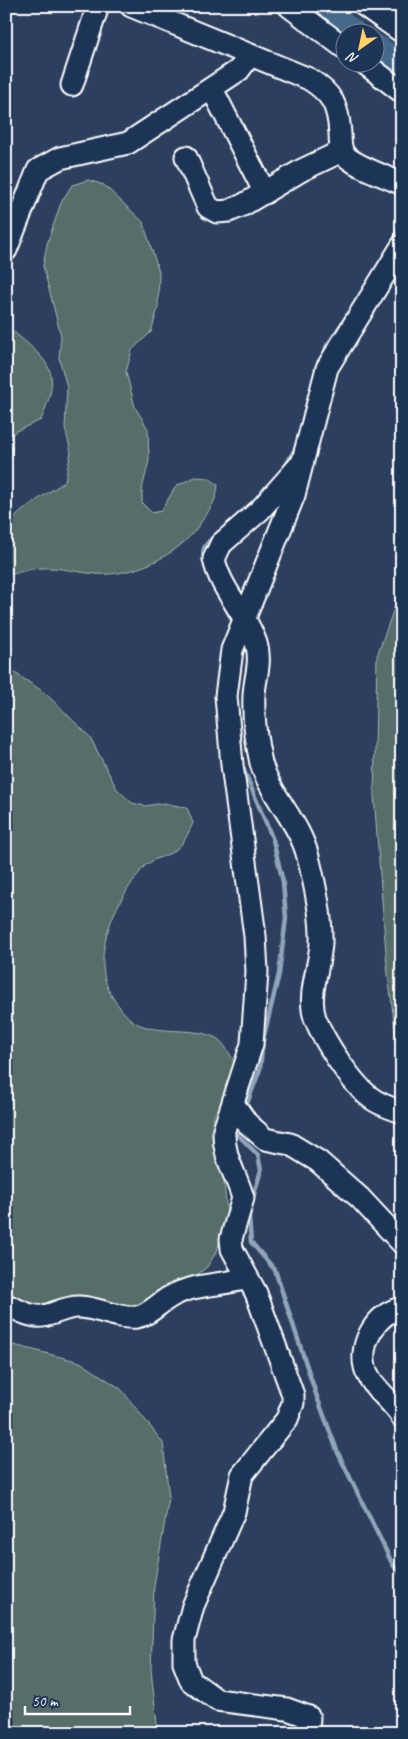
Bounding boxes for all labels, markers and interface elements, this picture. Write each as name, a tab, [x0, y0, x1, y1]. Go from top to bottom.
north arrow	[336, 22, 386, 72]
text: N	[343, 48, 361, 68]
scale bar	[25, 1684, 130, 1716]
text: 50 m	[32, 1692, 59, 1711]

